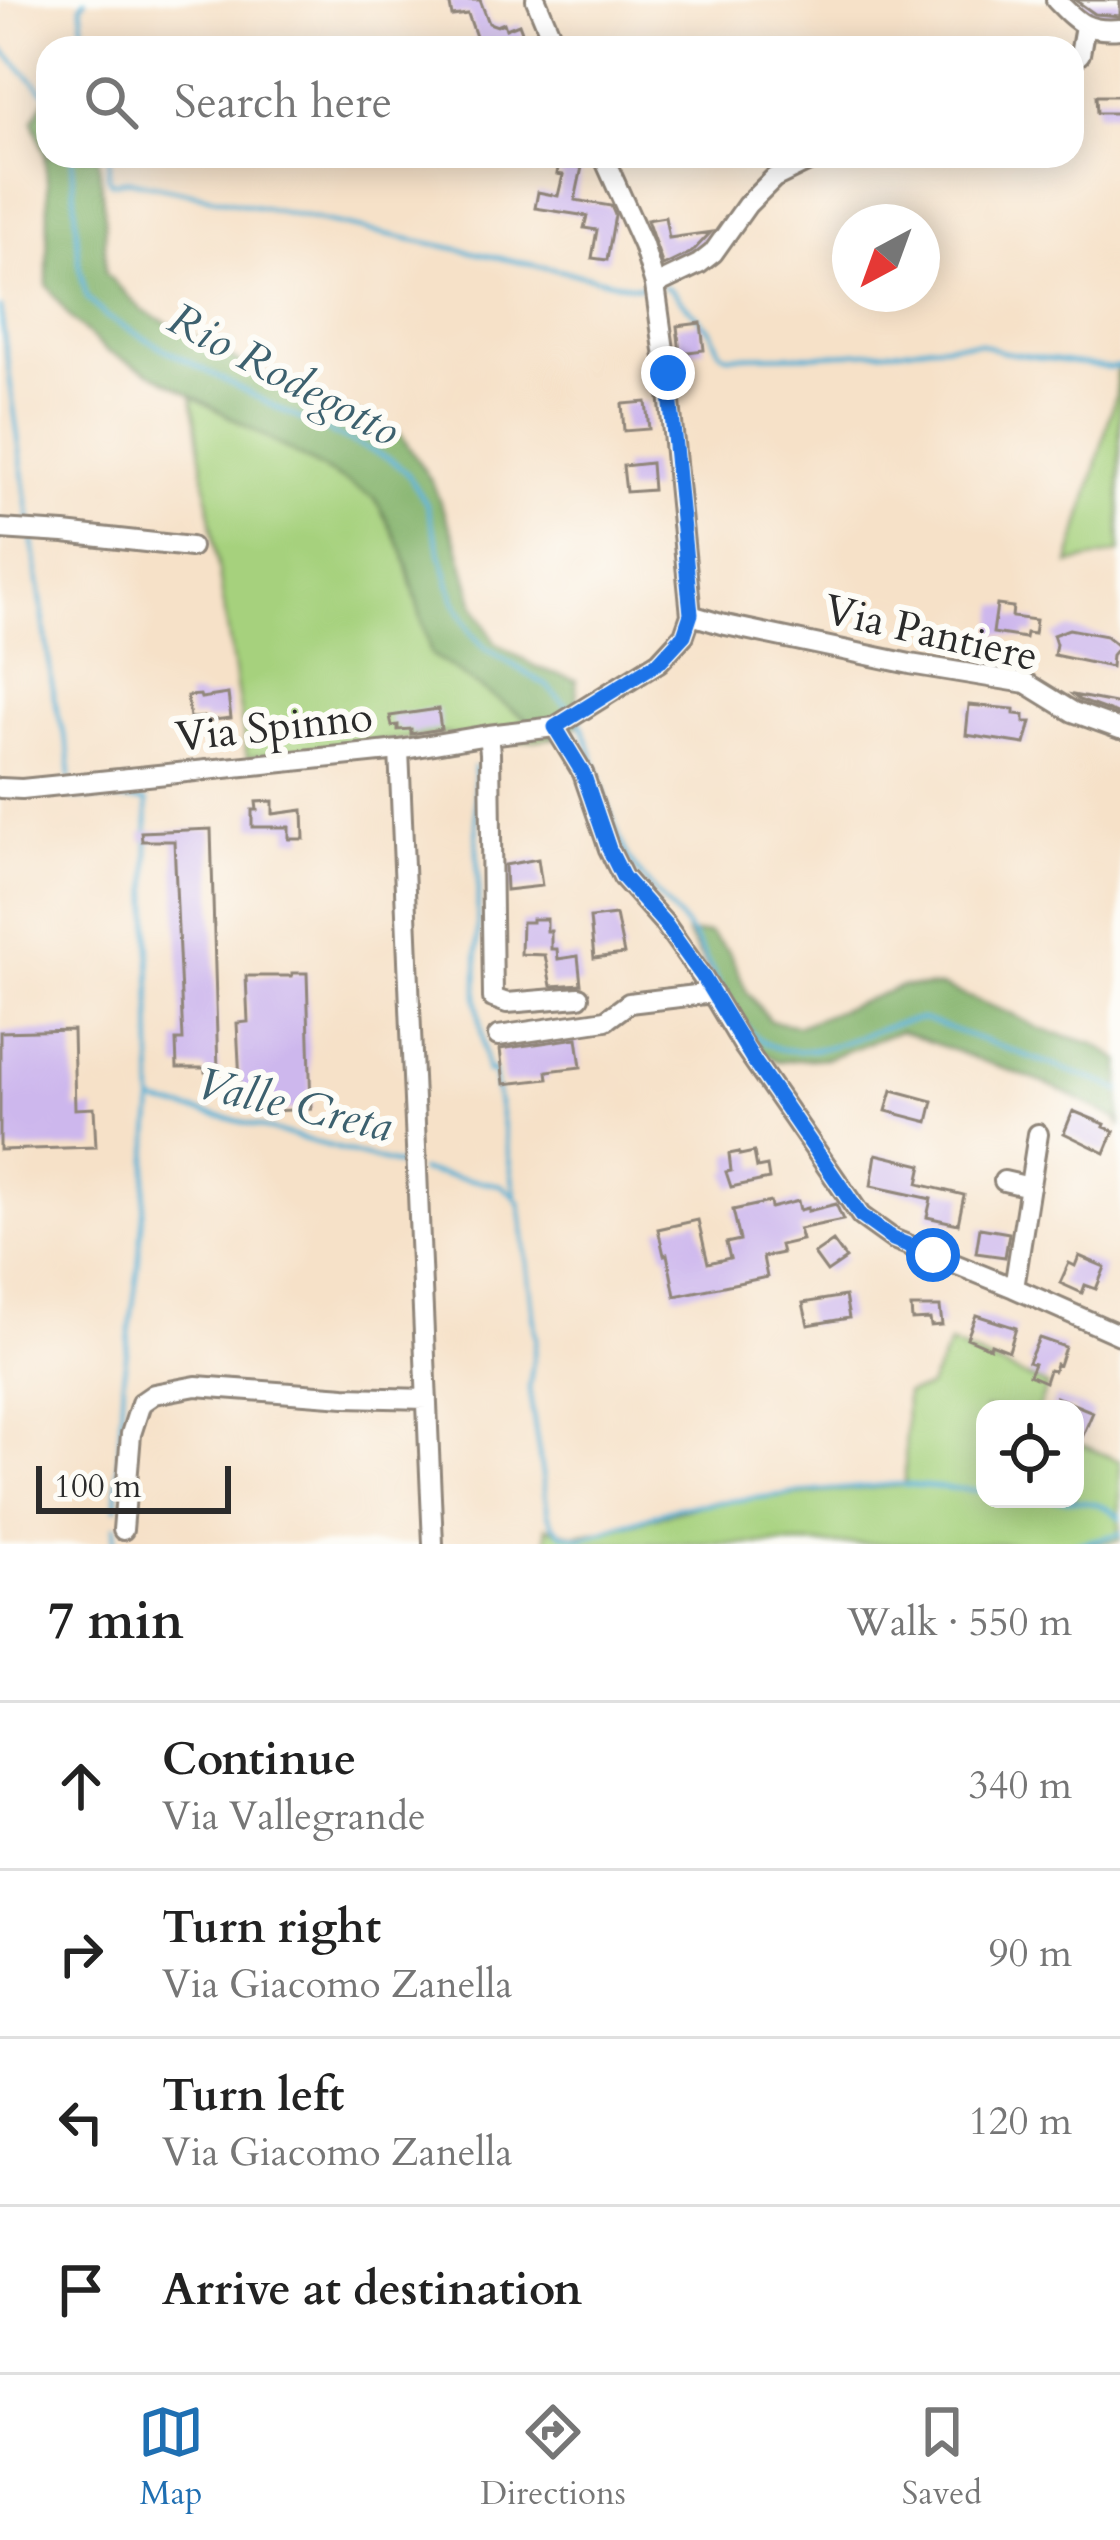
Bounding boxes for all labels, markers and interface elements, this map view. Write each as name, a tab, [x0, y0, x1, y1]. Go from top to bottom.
search box	[36, 36, 1084, 168]
icon: search	[78, 69, 144, 135]
text: Search here	[174, 72, 392, 133]
north arrow	[832, 204, 940, 312]
water label: Rio Rodegotto	[158, 288, 410, 462]
route end	[641, 346, 695, 400]
street label: Via Pantiere	[819, 581, 1043, 685]
street label: Via Spinno	[173, 688, 375, 766]
water label: Valle Creta	[191, 1053, 399, 1157]
route start	[906, 1228, 960, 1282]
map controls	[976, 1400, 1084, 1508]
button: locate	[976, 1400, 1084, 1508]
scale bar	[36, 1460, 231, 1513]
text: 100 m	[54, 1464, 141, 1509]
text: 7 min	[48, 1587, 184, 1657]
text: Walk · 550 m	[847, 1596, 1072, 1649]
text: Continue	[162, 1729, 356, 1790]
icon: ahead	[48, 1753, 114, 1819]
text: 340 m	[969, 1759, 1072, 1812]
text: Via Vallegrande	[162, 1790, 426, 1843]
text: Turn right	[162, 1897, 381, 1958]
icon: right	[48, 1921, 114, 1987]
text: 90 m	[989, 1927, 1072, 1980]
text: Via Giacomo Zanella	[162, 1958, 512, 2011]
text: Turn left	[162, 2065, 344, 2126]
icon: left	[48, 2089, 114, 2155]
text: 120 m	[969, 2095, 1072, 2148]
text: Via Giacomo Zanella	[162, 2126, 512, 2179]
icon: arrive	[48, 2257, 114, 2323]
text: Arrive at destination	[162, 2259, 582, 2320]
tab: Map	[138, 2399, 204, 2516]
tab: Directions	[480, 2399, 626, 2516]
tab: Saved	[902, 2399, 982, 2516]

